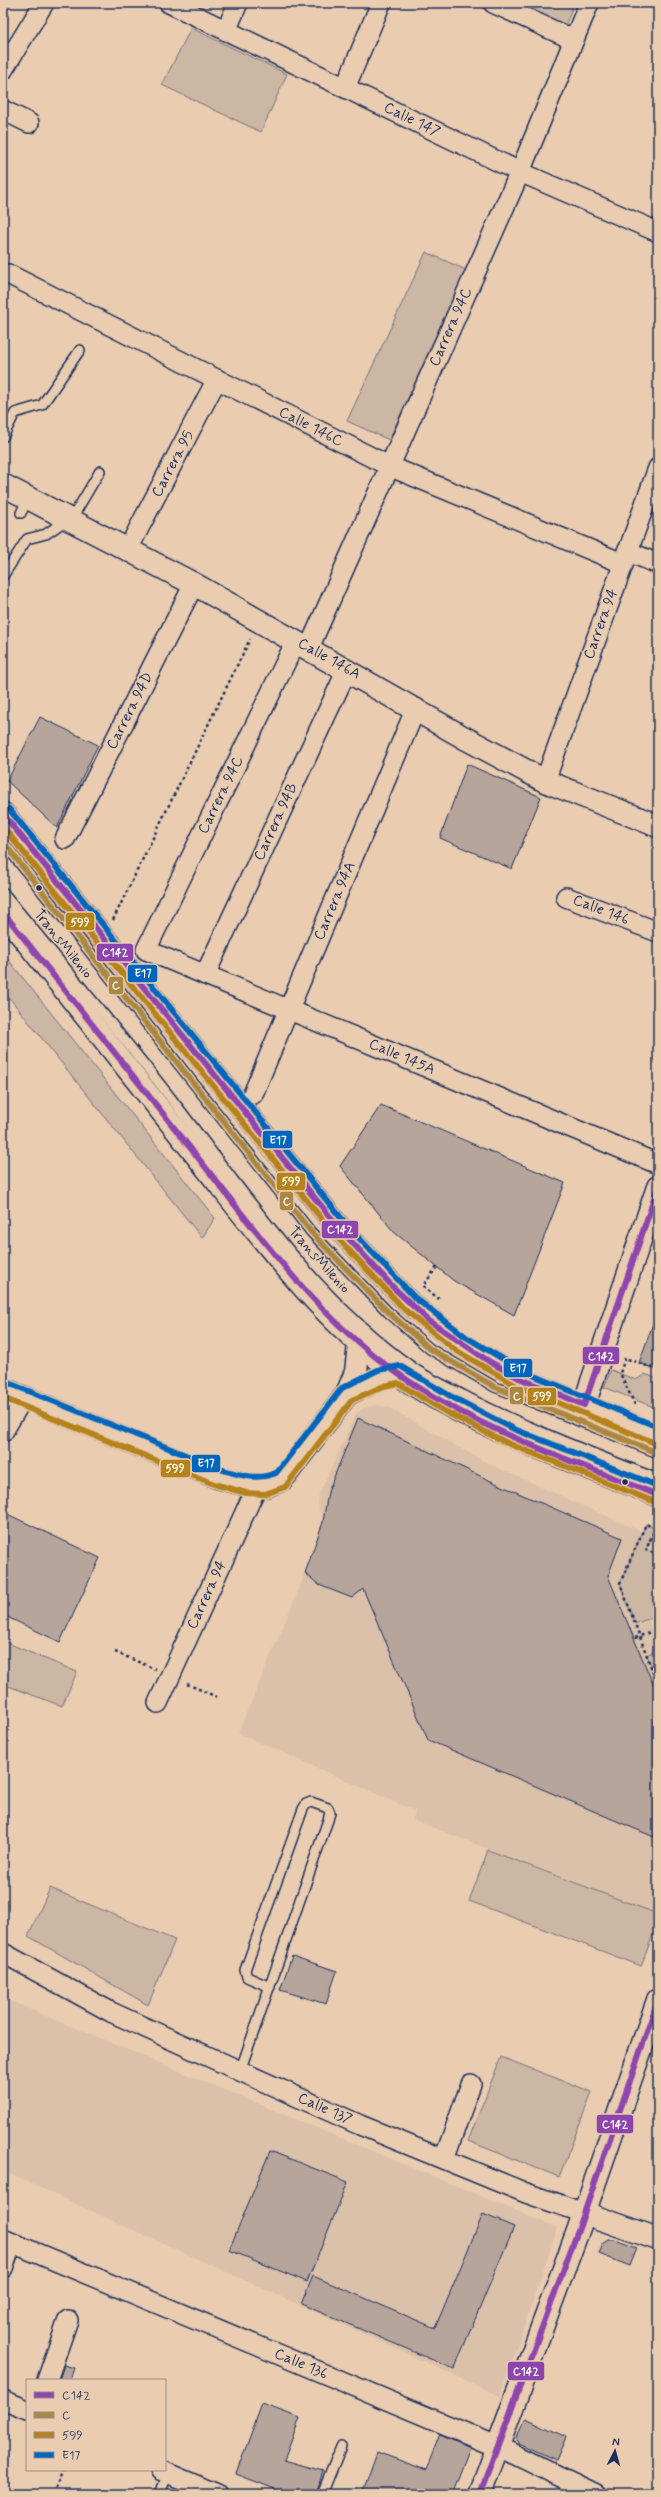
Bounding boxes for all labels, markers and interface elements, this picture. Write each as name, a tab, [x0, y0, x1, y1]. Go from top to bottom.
street label: Calle 147	[380, 98, 444, 142]
street label: Carrera 94C	[425, 284, 477, 370]
street label: Calle 146C	[275, 402, 347, 452]
street label: Carrera 95	[147, 427, 199, 501]
street label: Carrera 94	[579, 586, 623, 662]
street label: Calle 146A	[294, 634, 364, 684]
street label: Carrera 94D	[102, 669, 158, 753]
street label: Carrera 94C	[194, 752, 249, 837]
street label: Carrera 94B	[249, 780, 303, 864]
street label: Carrera 94A	[309, 859, 361, 943]
unlabelled marker	[34, 883, 44, 893]
street label: Calle 146	[570, 890, 632, 930]
street label: TransMilenio	[29, 905, 97, 983]
line badge: 599	[65, 912, 95, 931]
text: 599	[71, 916, 90, 930]
line badge: C142	[96, 943, 134, 962]
text: C142	[102, 946, 128, 960]
line badge: E17	[127, 964, 158, 983]
text: E17	[135, 967, 152, 981]
line badge: C	[108, 976, 124, 995]
text: C	[112, 979, 120, 993]
street label: Calle 145A	[366, 1034, 438, 1080]
line badge: E17	[262, 1130, 293, 1149]
text: E17	[270, 1134, 287, 1148]
line badge: 599	[276, 1172, 306, 1191]
text: 599	[282, 1175, 301, 1189]
line badge: C	[279, 1191, 294, 1211]
text: C	[283, 1195, 291, 1209]
line badge: C142	[321, 1220, 359, 1239]
street label: TransMilenio	[284, 1222, 354, 1298]
text: C142	[327, 1223, 353, 1237]
line badge: C142	[582, 1346, 620, 1365]
text: C142	[588, 1350, 614, 1364]
line badge: E17	[503, 1358, 533, 1378]
text: E17	[510, 1362, 527, 1376]
line badge: C	[509, 1386, 524, 1405]
line badge: 599	[527, 1387, 557, 1406]
text: C	[513, 1390, 521, 1404]
text: 599	[533, 1390, 552, 1404]
line badge: E17	[191, 1454, 221, 1473]
text: E17	[198, 1457, 215, 1471]
line badge: 599	[160, 1459, 191, 1478]
text: 599	[166, 1462, 185, 1476]
unlabelled marker	[620, 1477, 630, 1487]
street label: Carrera 94	[182, 1557, 232, 1633]
street label: Calle 137	[295, 2088, 355, 2130]
line badge: C142	[596, 2114, 634, 2134]
text: C142	[602, 2118, 628, 2132]
street label: Calle 136	[271, 2344, 331, 2384]
line badge: C142	[507, 2361, 545, 2381]
text: C142	[513, 2365, 539, 2379]
legend	[26, 2379, 166, 2471]
text: C142	[62, 2388, 90, 2404]
text: C	[62, 2408, 71, 2424]
text: 599	[62, 2428, 83, 2444]
north arrow	[595, 2431, 635, 2471]
text: N	[612, 2435, 620, 2449]
text: E17	[62, 2448, 80, 2464]

